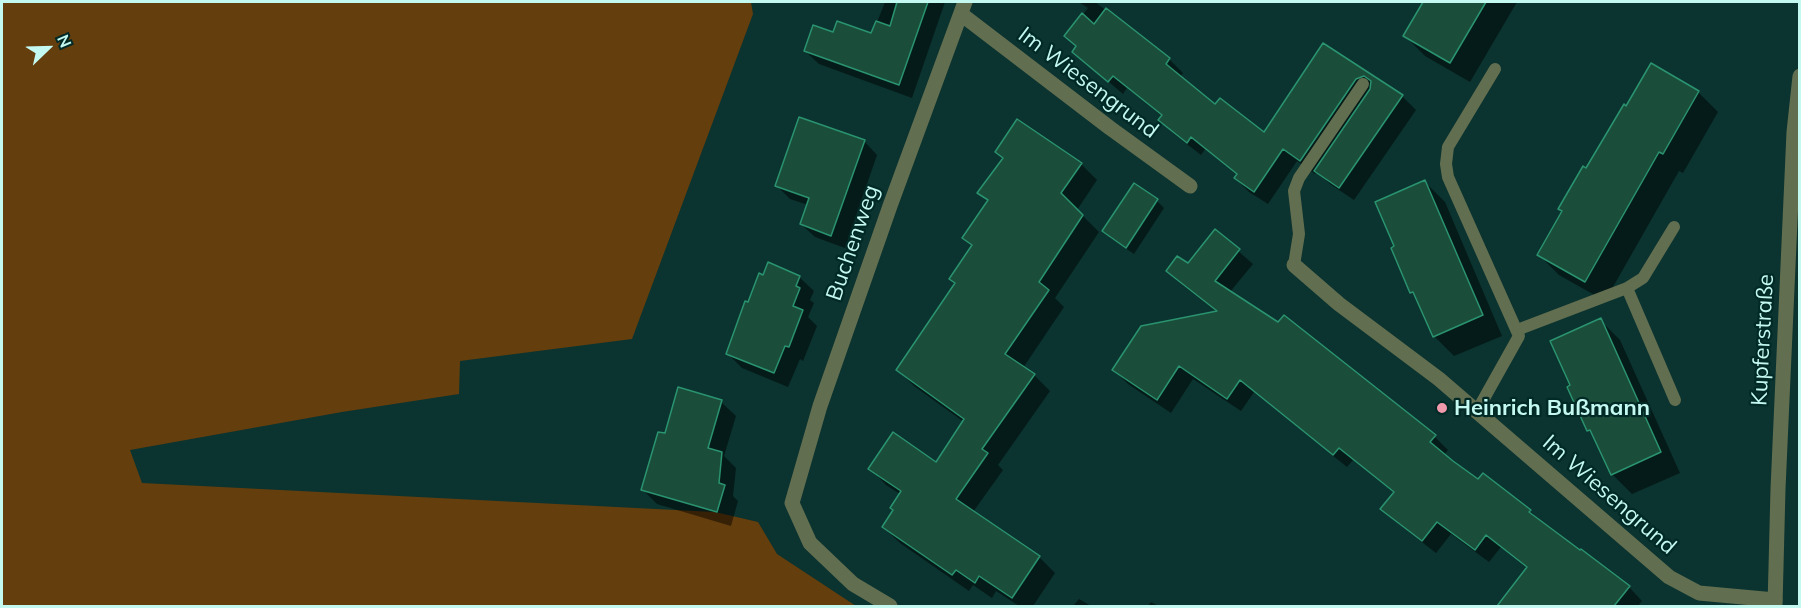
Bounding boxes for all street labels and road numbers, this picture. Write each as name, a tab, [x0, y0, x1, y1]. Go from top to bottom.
street label: Im Wiesengrund	[1013, 22, 1163, 144]
street label: Buchenweg	[821, 182, 885, 304]
street label: Kupferstraße	[1746, 273, 1780, 407]
street label: Im Wiesengrund	[1537, 430, 1681, 560]

